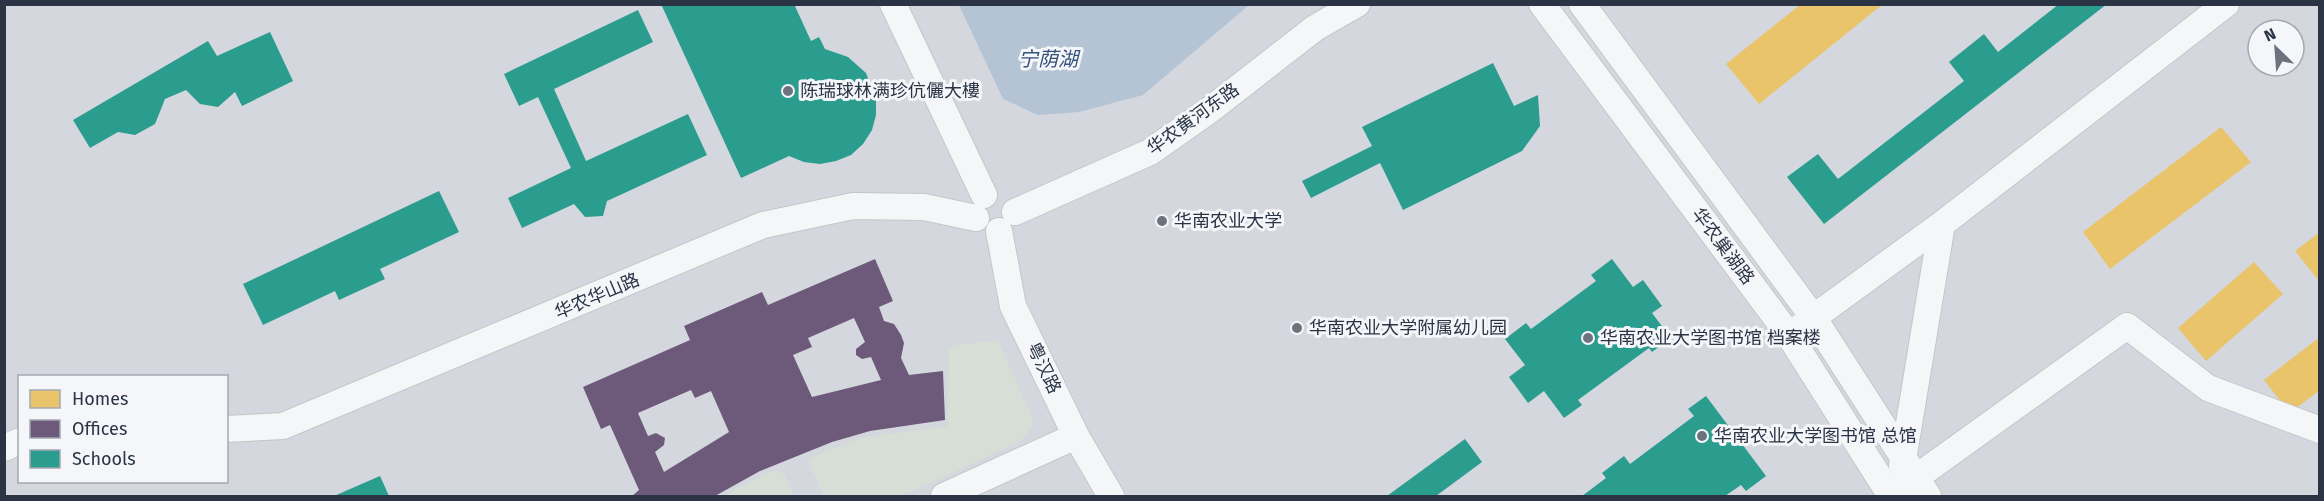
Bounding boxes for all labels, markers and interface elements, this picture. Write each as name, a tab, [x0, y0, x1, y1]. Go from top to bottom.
north arrow	[2246, 18, 2306, 78]
text: N	[2261, 24, 2279, 46]
water label: 宁荫湖	[1018, 47, 1081, 71]
street label: 华农黄河东路	[1143, 78, 1243, 160]
place label: 陈瑞球林满珍伉儷大樓	[800, 80, 980, 102]
marker: 陈瑞球林满珍伉儷大樓	[781, 84, 795, 98]
street label: 华农巢湖路	[1687, 203, 1759, 289]
place label: 华南农业大学	[1174, 210, 1282, 232]
marker: 华南农业大学	[1155, 214, 1169, 228]
street label: 华农华山路	[551, 268, 643, 324]
place label: 华南农业大学附属幼儿园	[1309, 317, 1507, 339]
marker: 华南农业大学附属幼儿园	[1290, 321, 1304, 335]
place label: 华南农业大学图书馆 档案楼	[1600, 327, 1821, 349]
marker: 华南农业大学图书馆 档案楼	[1581, 331, 1595, 345]
street label: 粤汉路	[1022, 339, 1066, 397]
legend	[18, 375, 228, 483]
text: Homes	[72, 388, 128, 410]
text: Offices	[72, 418, 127, 440]
place label: 华南农业大学图书馆 总馆	[1714, 425, 1917, 447]
marker: 华南农业大学图书馆 总馆	[1695, 429, 1709, 443]
text: Schools	[72, 448, 136, 470]

